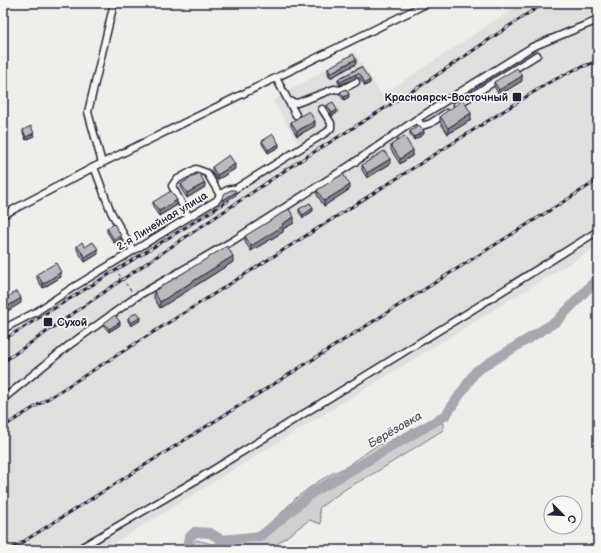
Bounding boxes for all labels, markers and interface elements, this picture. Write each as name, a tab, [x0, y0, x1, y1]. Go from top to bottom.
place label: Красноярск-Восточный	[384, 91, 508, 104]
marker: Красноярск-Восточный	[511, 91, 523, 103]
street label: 2-я Линейная улица	[114, 188, 210, 253]
marker: Сухой	[42, 316, 54, 328]
place label: Сухой	[57, 316, 87, 329]
water label: Берёзовка	[365, 408, 425, 452]
north arrow	[543, 495, 583, 535]
text: С	[564, 513, 579, 525]

